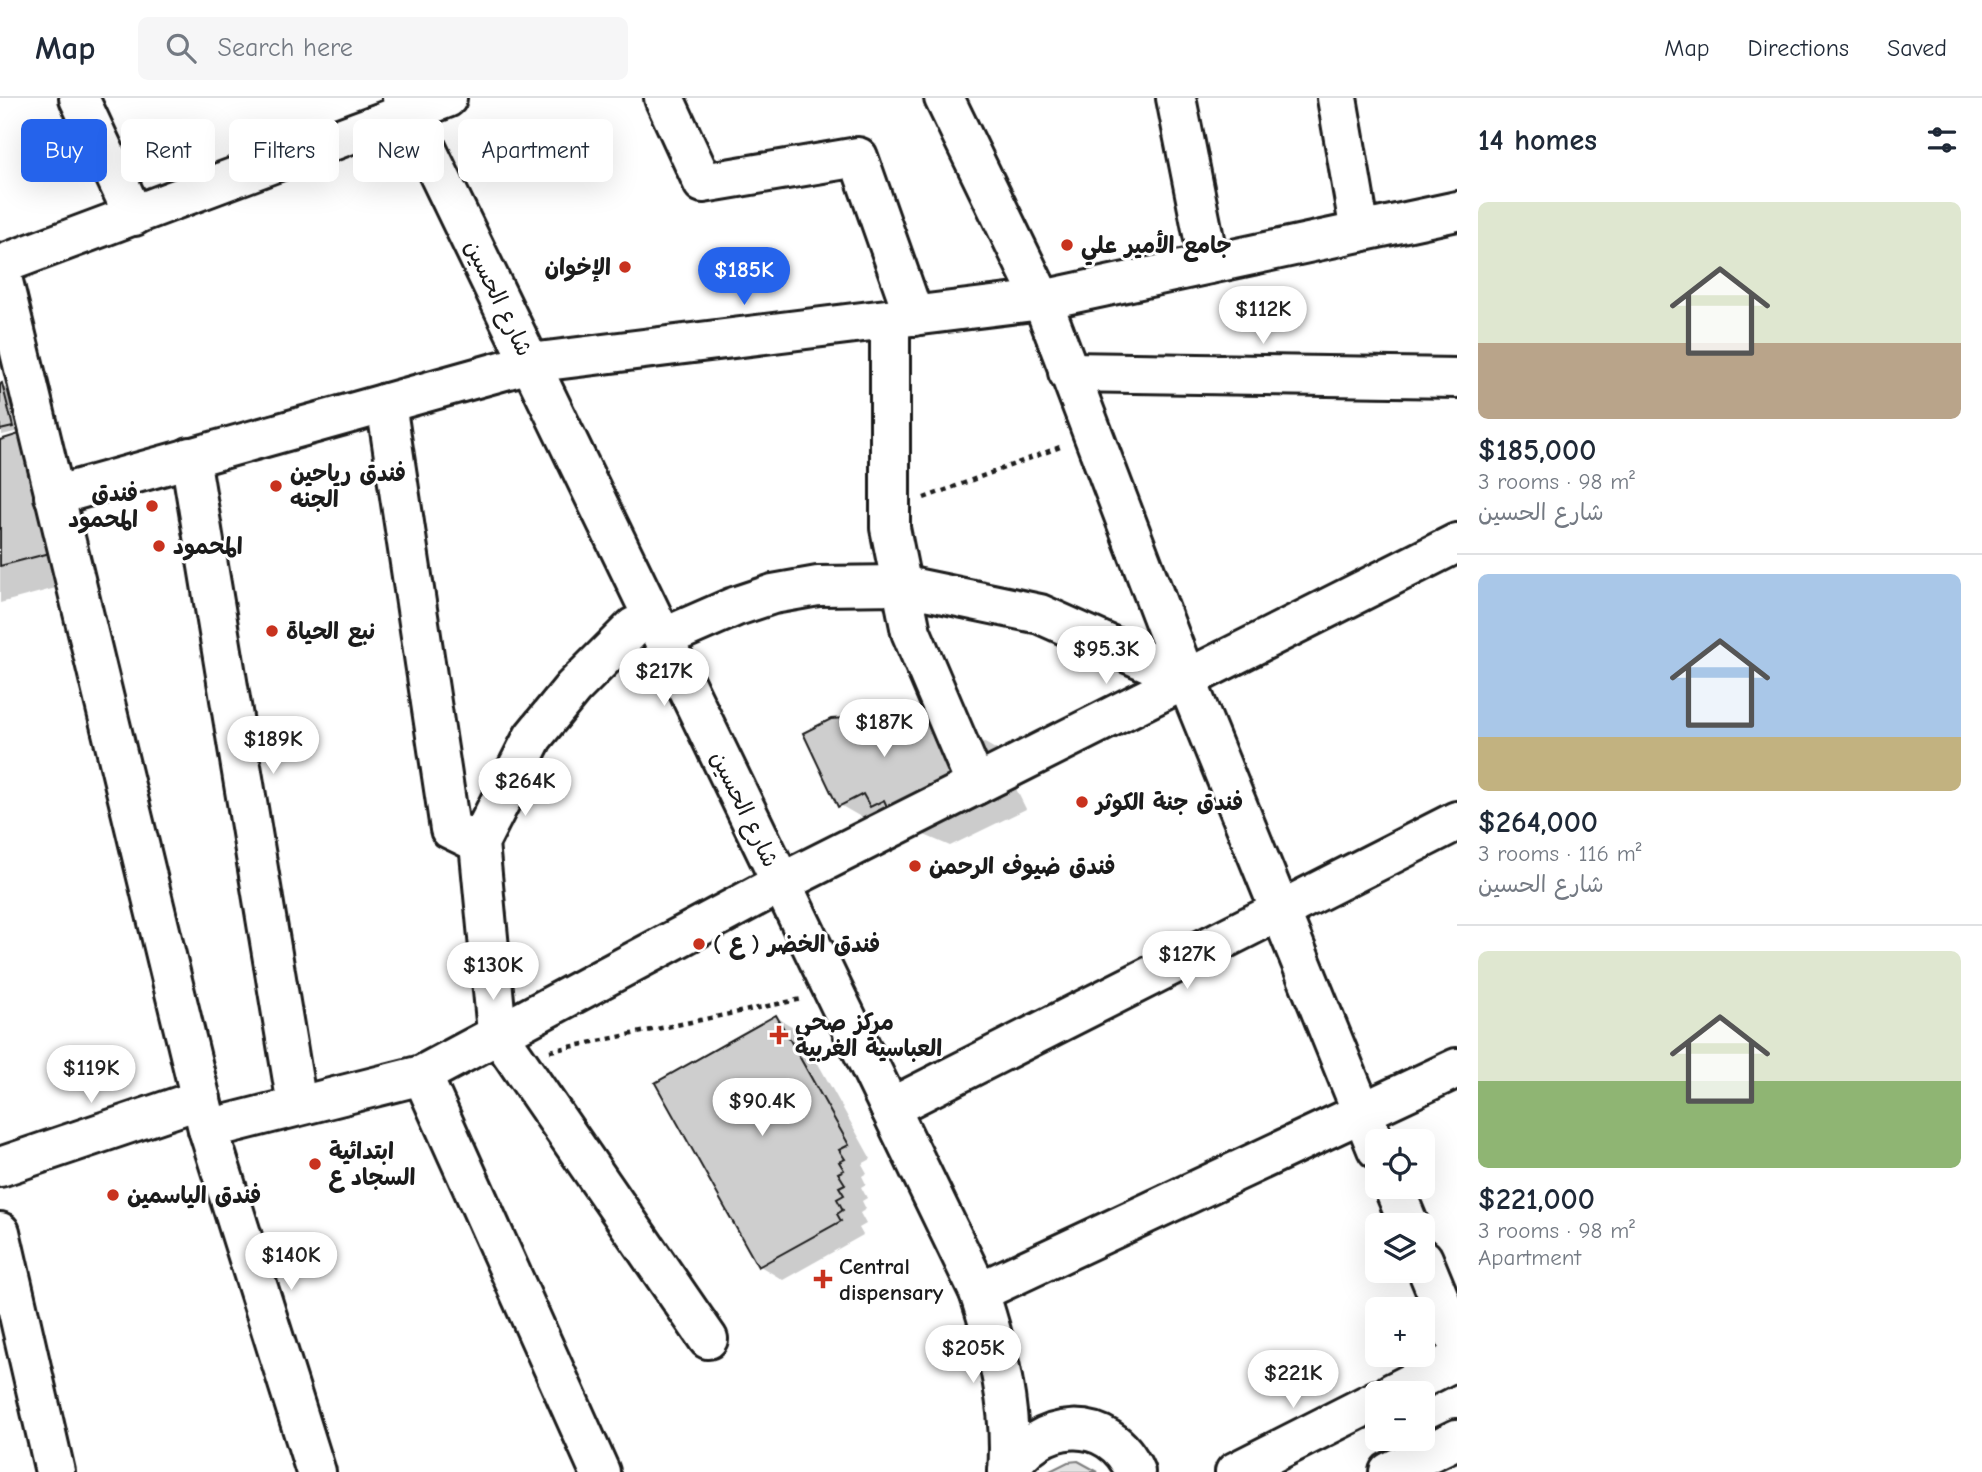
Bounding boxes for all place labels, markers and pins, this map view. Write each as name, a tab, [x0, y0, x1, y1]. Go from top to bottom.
place label: جامع الأمير علي	[1081, 229, 1232, 266]
marker: جامع الأمير علي	[1059, 237, 1075, 253]
pin: $185K	[695, 248, 793, 307]
place label: الإخوان	[544, 254, 611, 282]
marker: الإخوان	[617, 259, 633, 275]
pin: $112K	[1214, 286, 1312, 346]
place label: فندق رياحين الجنه	[290, 460, 406, 513]
marker: فندق رياحين الجنه	[268, 478, 284, 494]
place label: فندق المحمود	[68, 480, 138, 534]
marker: فندق المحمود	[144, 498, 160, 514]
place label: المحمود	[173, 533, 243, 561]
marker: المحمود	[151, 538, 167, 554]
place label: نبع الحياة	[286, 618, 375, 647]
marker: نبع الحياة	[264, 623, 280, 639]
pin: $95.3K	[1049, 626, 1163, 686]
pin: $217K	[615, 648, 713, 708]
pin: $187K	[835, 700, 933, 759]
pin: $189K	[224, 716, 322, 776]
pin: $264K	[476, 758, 574, 818]
place label: فندق جنة الكوثر	[1094, 789, 1243, 817]
marker: فندق جنة الكوثر	[1074, 794, 1090, 810]
place label: فندق ضيوف الرحمن	[929, 853, 1115, 881]
marker: فندق ضيوف الرحمن	[907, 858, 923, 874]
place label: فندق الخضر ( ع )	[713, 931, 880, 960]
pin: $127K	[1138, 932, 1236, 991]
marker: فندق الخضر ( ع )	[691, 936, 707, 952]
pin: $130K	[444, 942, 542, 1002]
place label: مركز صحي العباسية الغربية	[795, 1009, 942, 1062]
marker: مركز صحي العباسية الغربية	[769, 1025, 789, 1045]
pin: $119K	[42, 1046, 140, 1105]
pin: $90.4K	[705, 1079, 819, 1138]
place label: ابتدائية السجاد ع	[329, 1138, 415, 1193]
marker: ابتدائية السجاد ع	[307, 1156, 323, 1172]
place label: فندق الياسمين	[127, 1182, 261, 1209]
marker: فندق الياسمين	[105, 1187, 121, 1203]
pin: $140K	[242, 1232, 340, 1292]
place label: Central dispensary	[839, 1253, 944, 1306]
marker: Central dispensary	[813, 1269, 833, 1289]
pin: $205K	[924, 1326, 1022, 1385]
pin: $221K	[1244, 1350, 1342, 1410]

